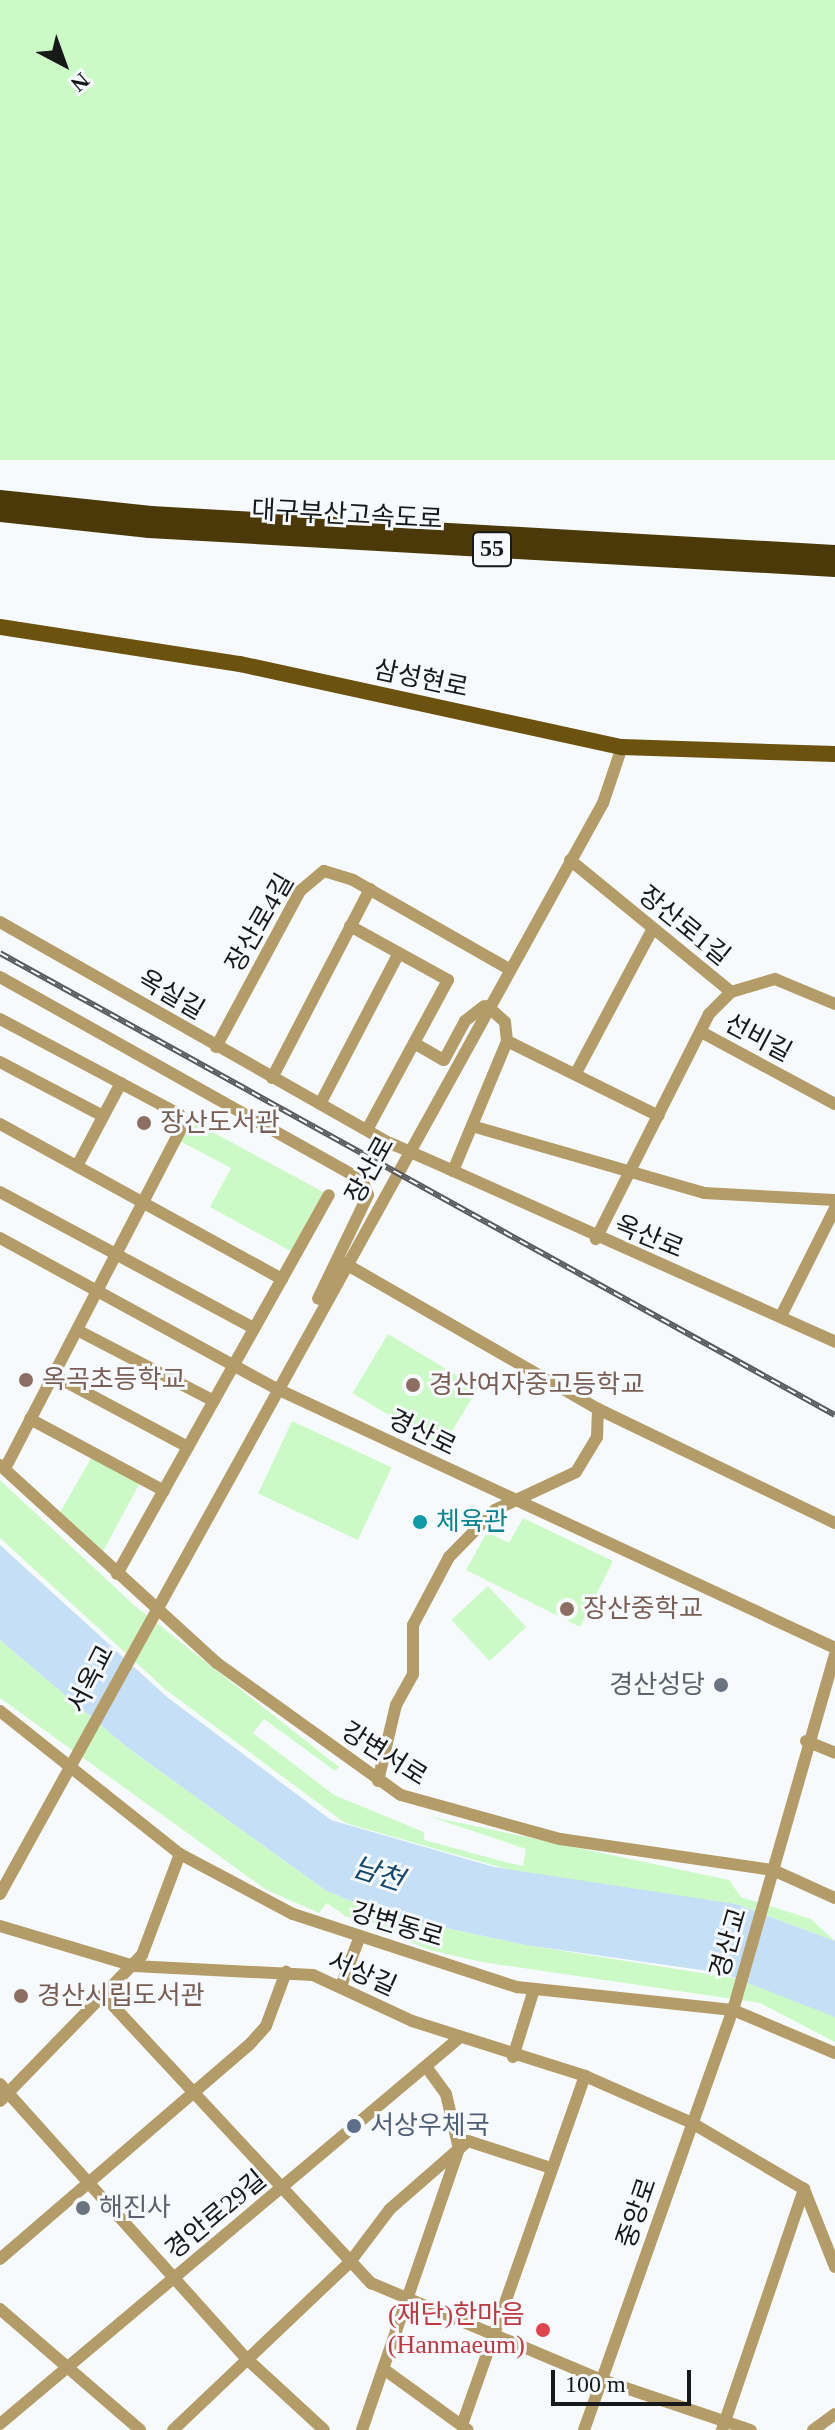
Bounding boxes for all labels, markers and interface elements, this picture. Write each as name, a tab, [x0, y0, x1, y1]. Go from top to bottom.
north arrow	[24, 24, 104, 104]
text: N	[66, 68, 94, 97]
street label: 대구부산고속도로	[251, 494, 443, 536]
road number: 55	[472, 529, 512, 569]
street label: 삼성현로	[371, 654, 471, 704]
street label: 장산로4길	[219, 868, 301, 978]
street label: 장산로1길	[632, 880, 736, 972]
street label: 옥실길	[132, 964, 210, 1026]
street label: 선비길	[719, 1007, 797, 1069]
place label: 장산도서관	[160, 1107, 280, 1139]
marker: 장산도서관	[135, 1114, 153, 1132]
street label: 장산로	[339, 1131, 401, 1209]
street label: 옥산로	[610, 1209, 688, 1265]
place label: 옥곡초등학교	[42, 1364, 186, 1396]
place label: 경산여자중고등학교	[429, 1369, 644, 1401]
marker: 옥곡초등학교	[17, 1371, 35, 1389]
marker: 경산여자중고등학교	[404, 1376, 422, 1394]
street label: 경산로	[383, 1403, 461, 1463]
place label: 체육관	[436, 1506, 508, 1538]
marker: 체육관	[411, 1513, 429, 1531]
place label: 장산중학교	[583, 1593, 703, 1625]
marker: 장산중학교	[558, 1600, 576, 1618]
street label: 서옥교	[61, 1640, 121, 1718]
place label: 경산성당	[609, 1669, 705, 1701]
marker: 경산성당	[712, 1676, 730, 1694]
street label: 강변서로	[335, 1715, 433, 1793]
water label: 남천	[348, 1850, 408, 1898]
street label: 강변동로	[347, 1896, 447, 1954]
street label: 경산교	[704, 1904, 754, 1982]
street label: 서상길	[323, 1945, 401, 2003]
place label: 경산시립도서관	[37, 1980, 204, 2012]
marker: 경산시립도서관	[12, 1987, 30, 2005]
place label: 서상우체국	[370, 2110, 490, 2142]
marker: 서상우체국	[345, 2117, 363, 2135]
street label: 경안로29길	[159, 2164, 273, 2266]
street label: 중앙로	[611, 2174, 663, 2252]
place label: 해진사	[99, 2192, 171, 2224]
marker: 해진사	[74, 2199, 92, 2217]
place label: (재단)한마음 (Hanmaeum)	[388, 2299, 525, 2360]
marker: (재단)한마음 (Hanmaeum)	[532, 2319, 554, 2341]
scale bar	[555, 2354, 695, 2404]
text: 100 m	[565, 2371, 626, 2397]

